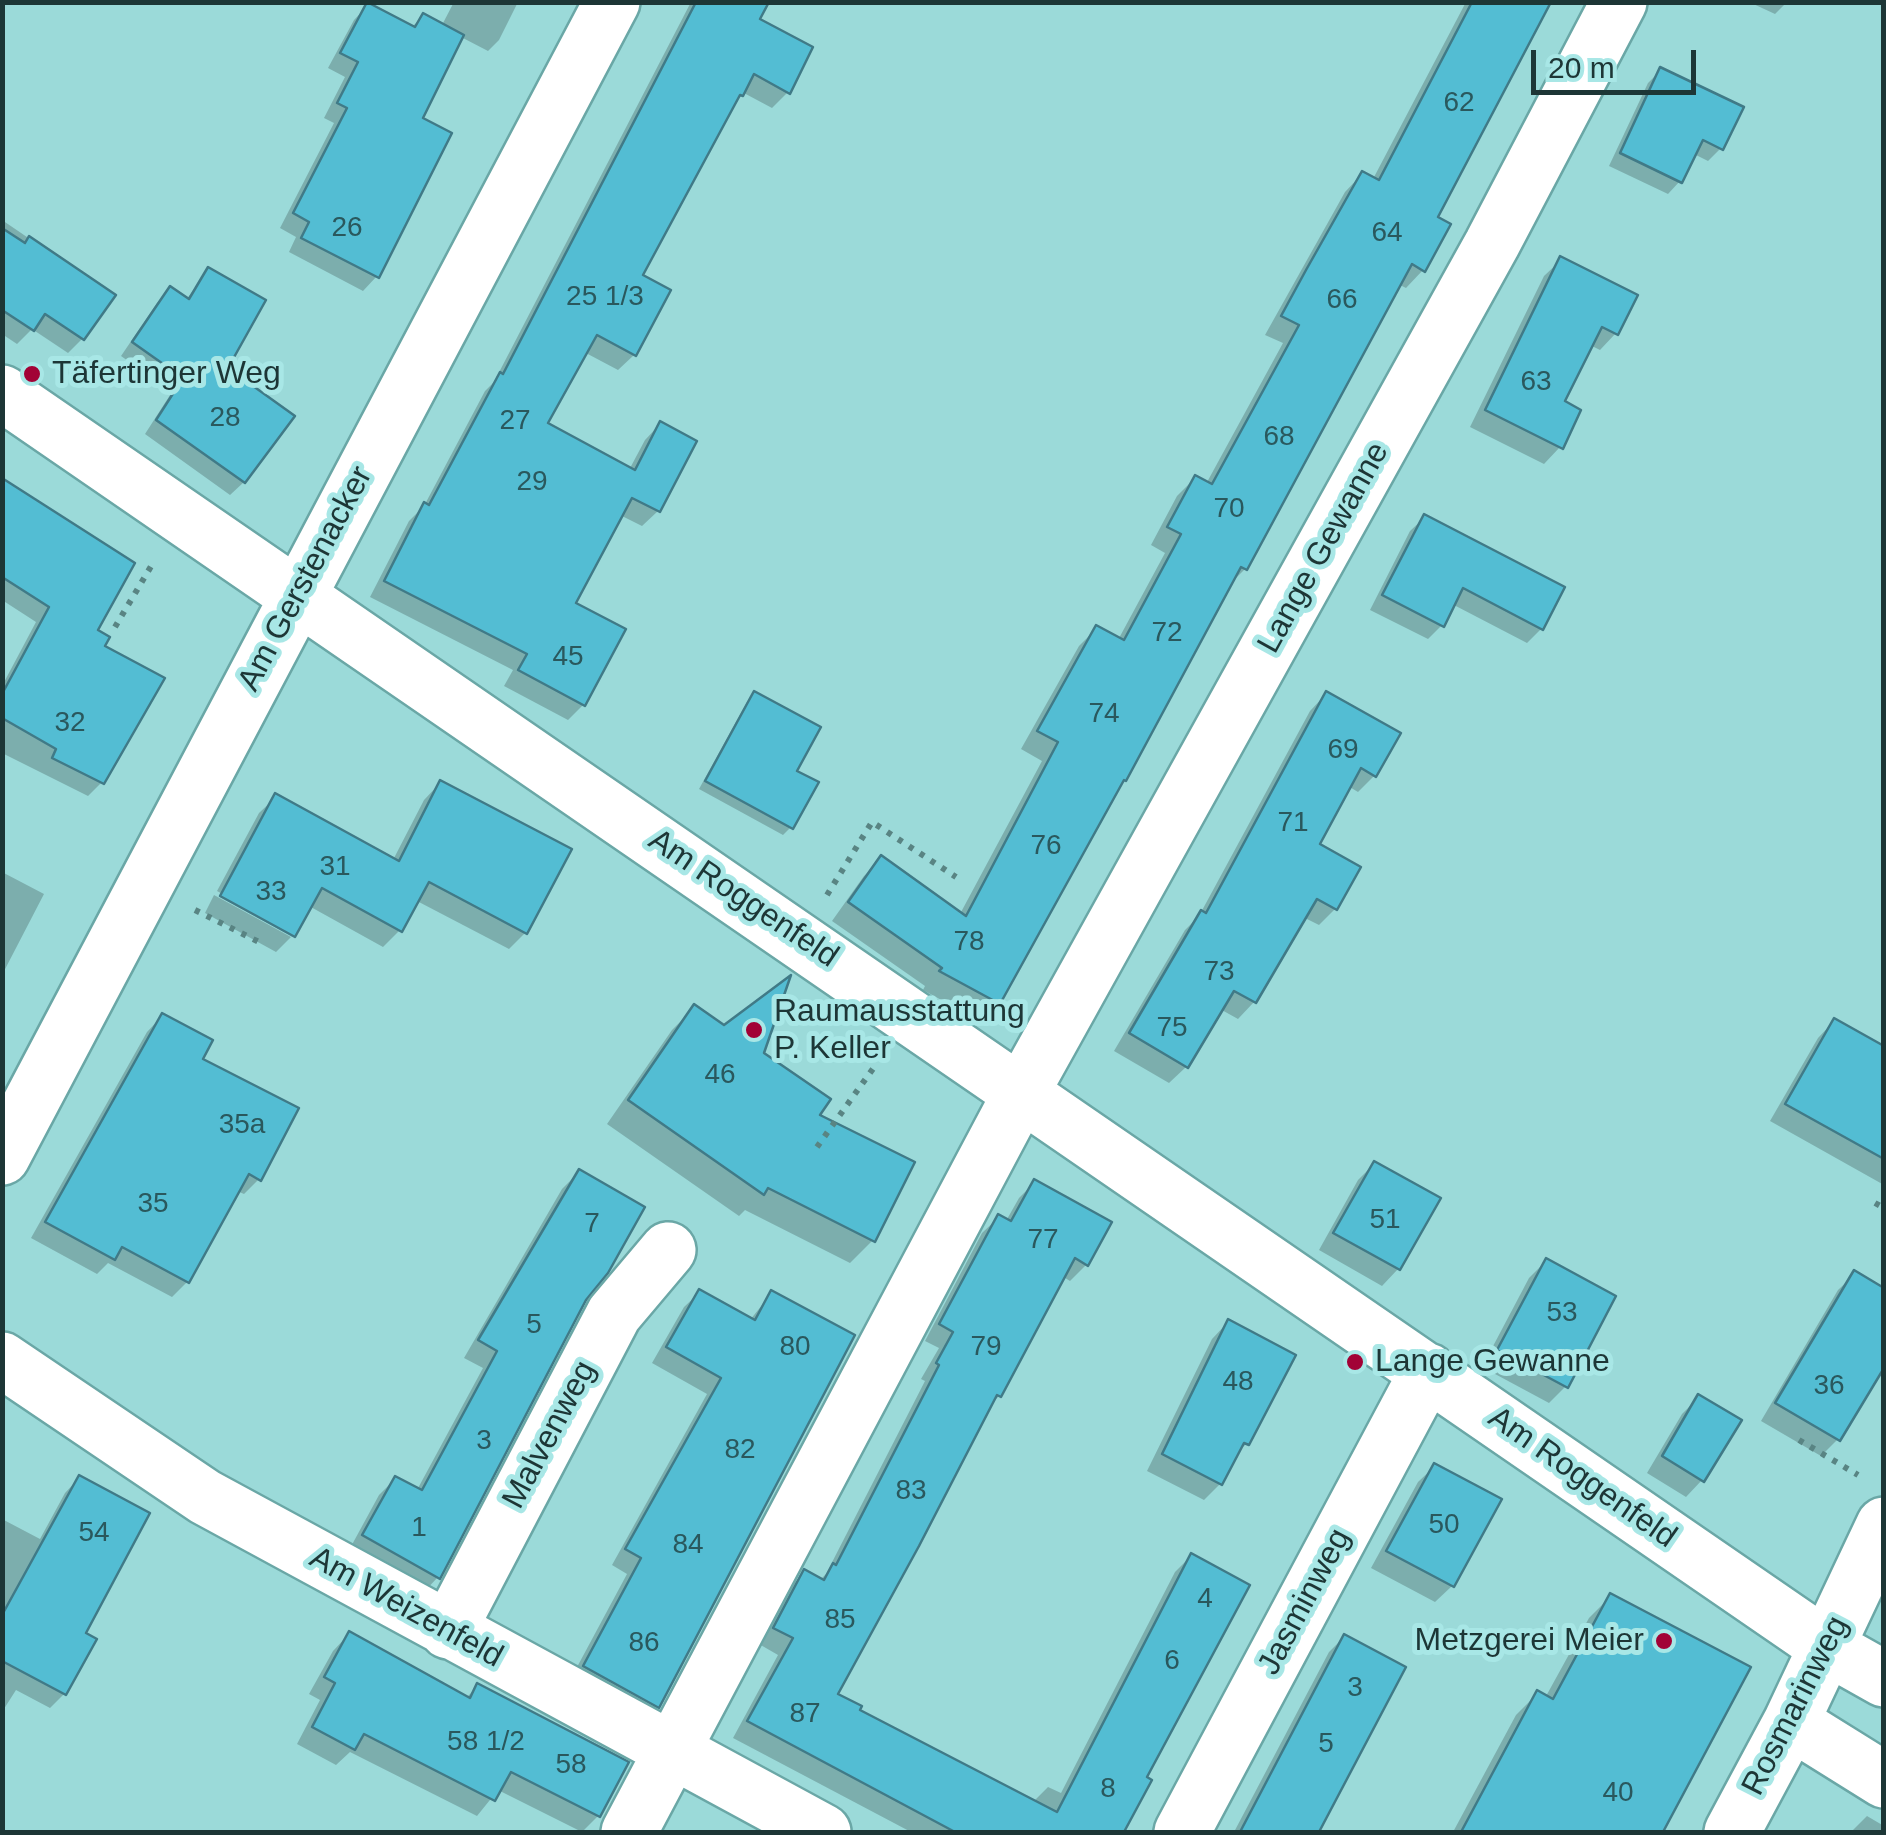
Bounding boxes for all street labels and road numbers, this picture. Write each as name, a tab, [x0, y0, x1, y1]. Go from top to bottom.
street label: Lange Gewanne	[1250, 436, 1398, 660]
street label: Am Gerstenacker	[231, 460, 381, 698]
street label: Am Roggenfeld	[641, 821, 845, 977]
street label: Malvenweg	[495, 1355, 605, 1515]
street label: Am Roggenfeld	[1481, 1399, 1683, 1557]
street label: Jasminweg	[1250, 1522, 1360, 1682]
street label: Am Weizenfeld	[303, 1539, 509, 1677]
street label: Rosmarinweg	[1734, 1610, 1858, 1802]

